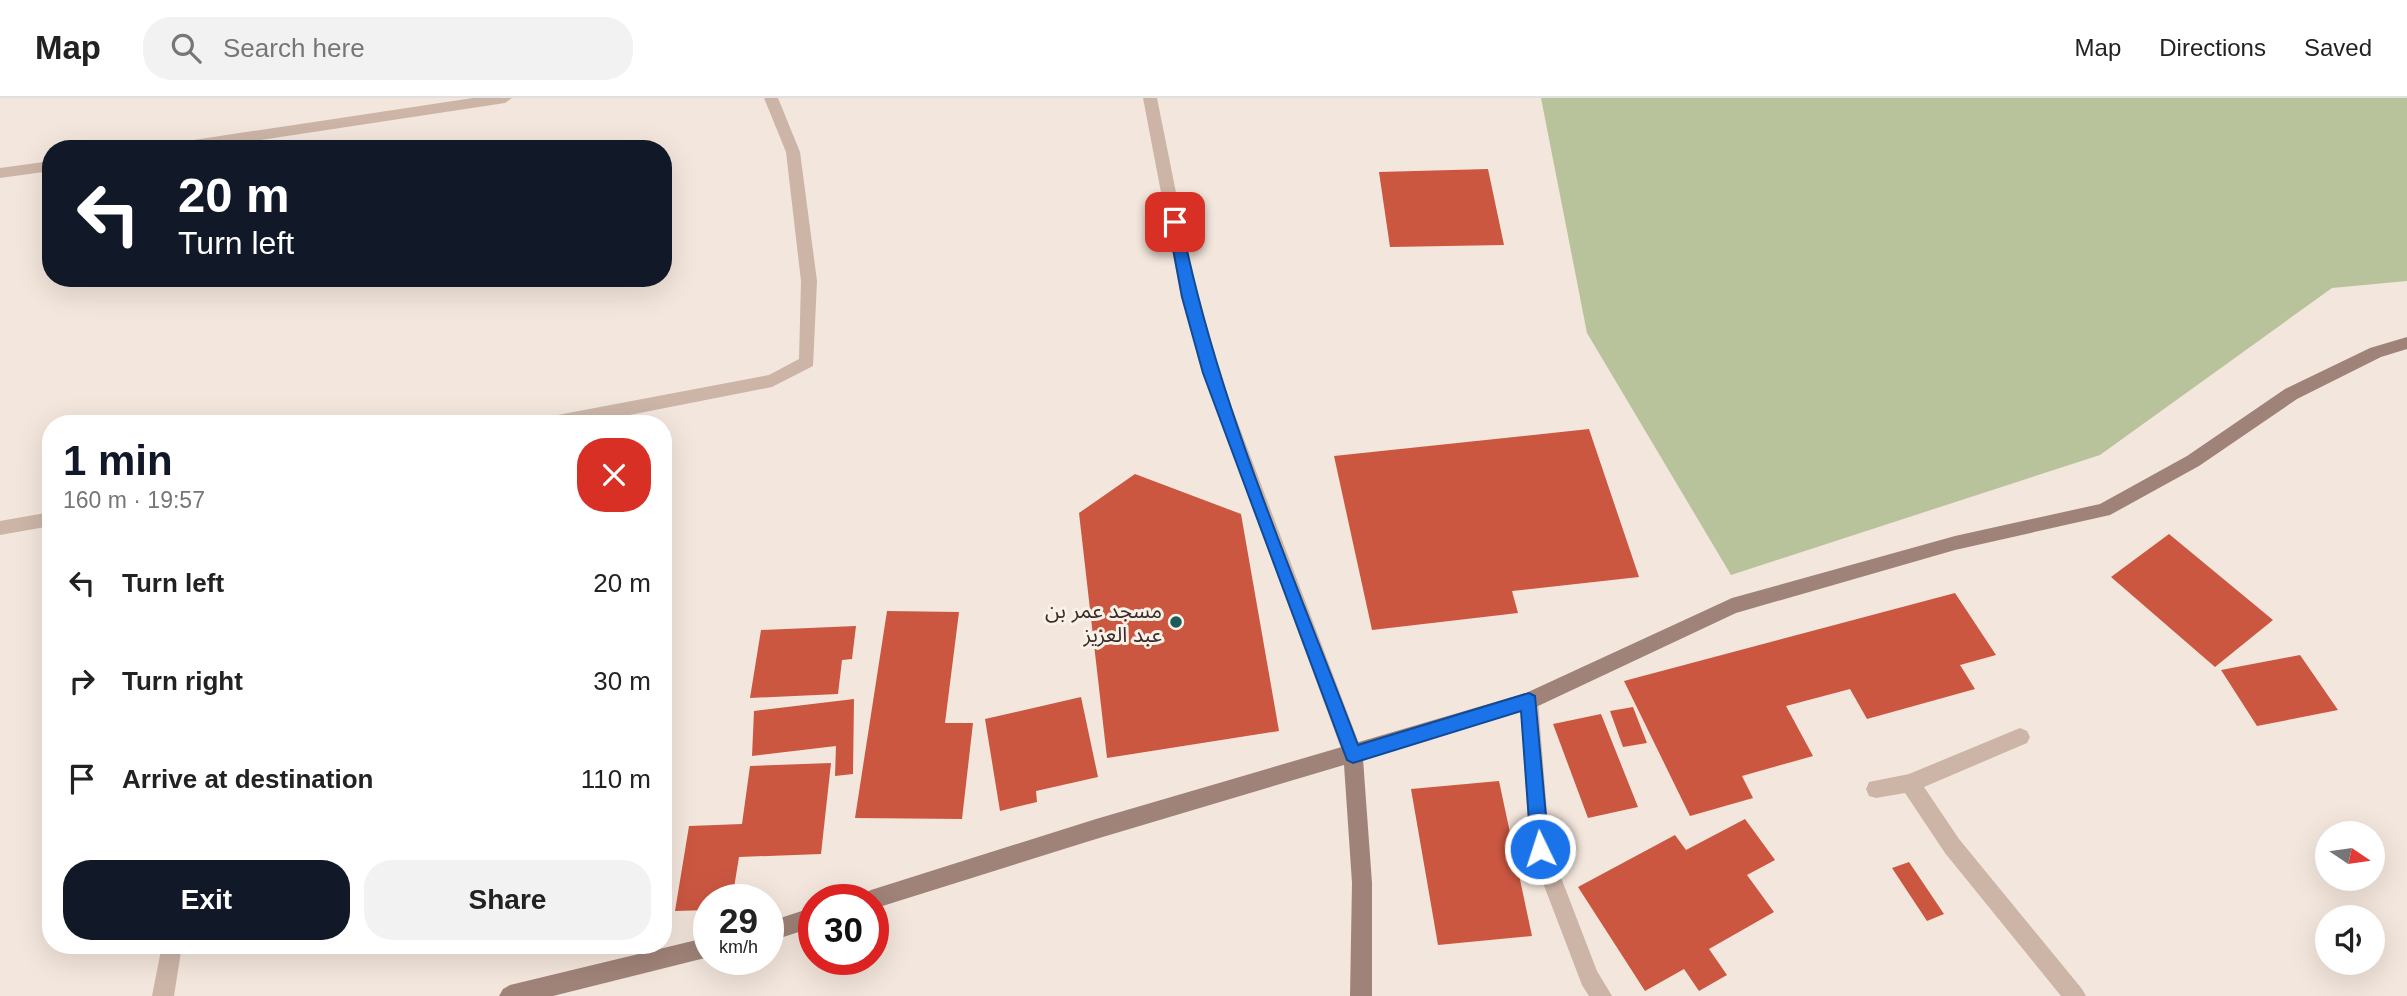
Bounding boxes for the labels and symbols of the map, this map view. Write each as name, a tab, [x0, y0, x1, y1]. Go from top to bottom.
pin	[1145, 192, 1205, 252]
place label: مسجد عمر بن عبد العزيز	[1045, 599, 1162, 647]
marker: مسجد عمر بن عبد العزيز	[1168, 614, 1184, 630]
position arrow	[1503, 812, 1577, 886]
north arrow	[2315, 821, 2385, 891]
speed limit sign: 30	[798, 884, 889, 975]

